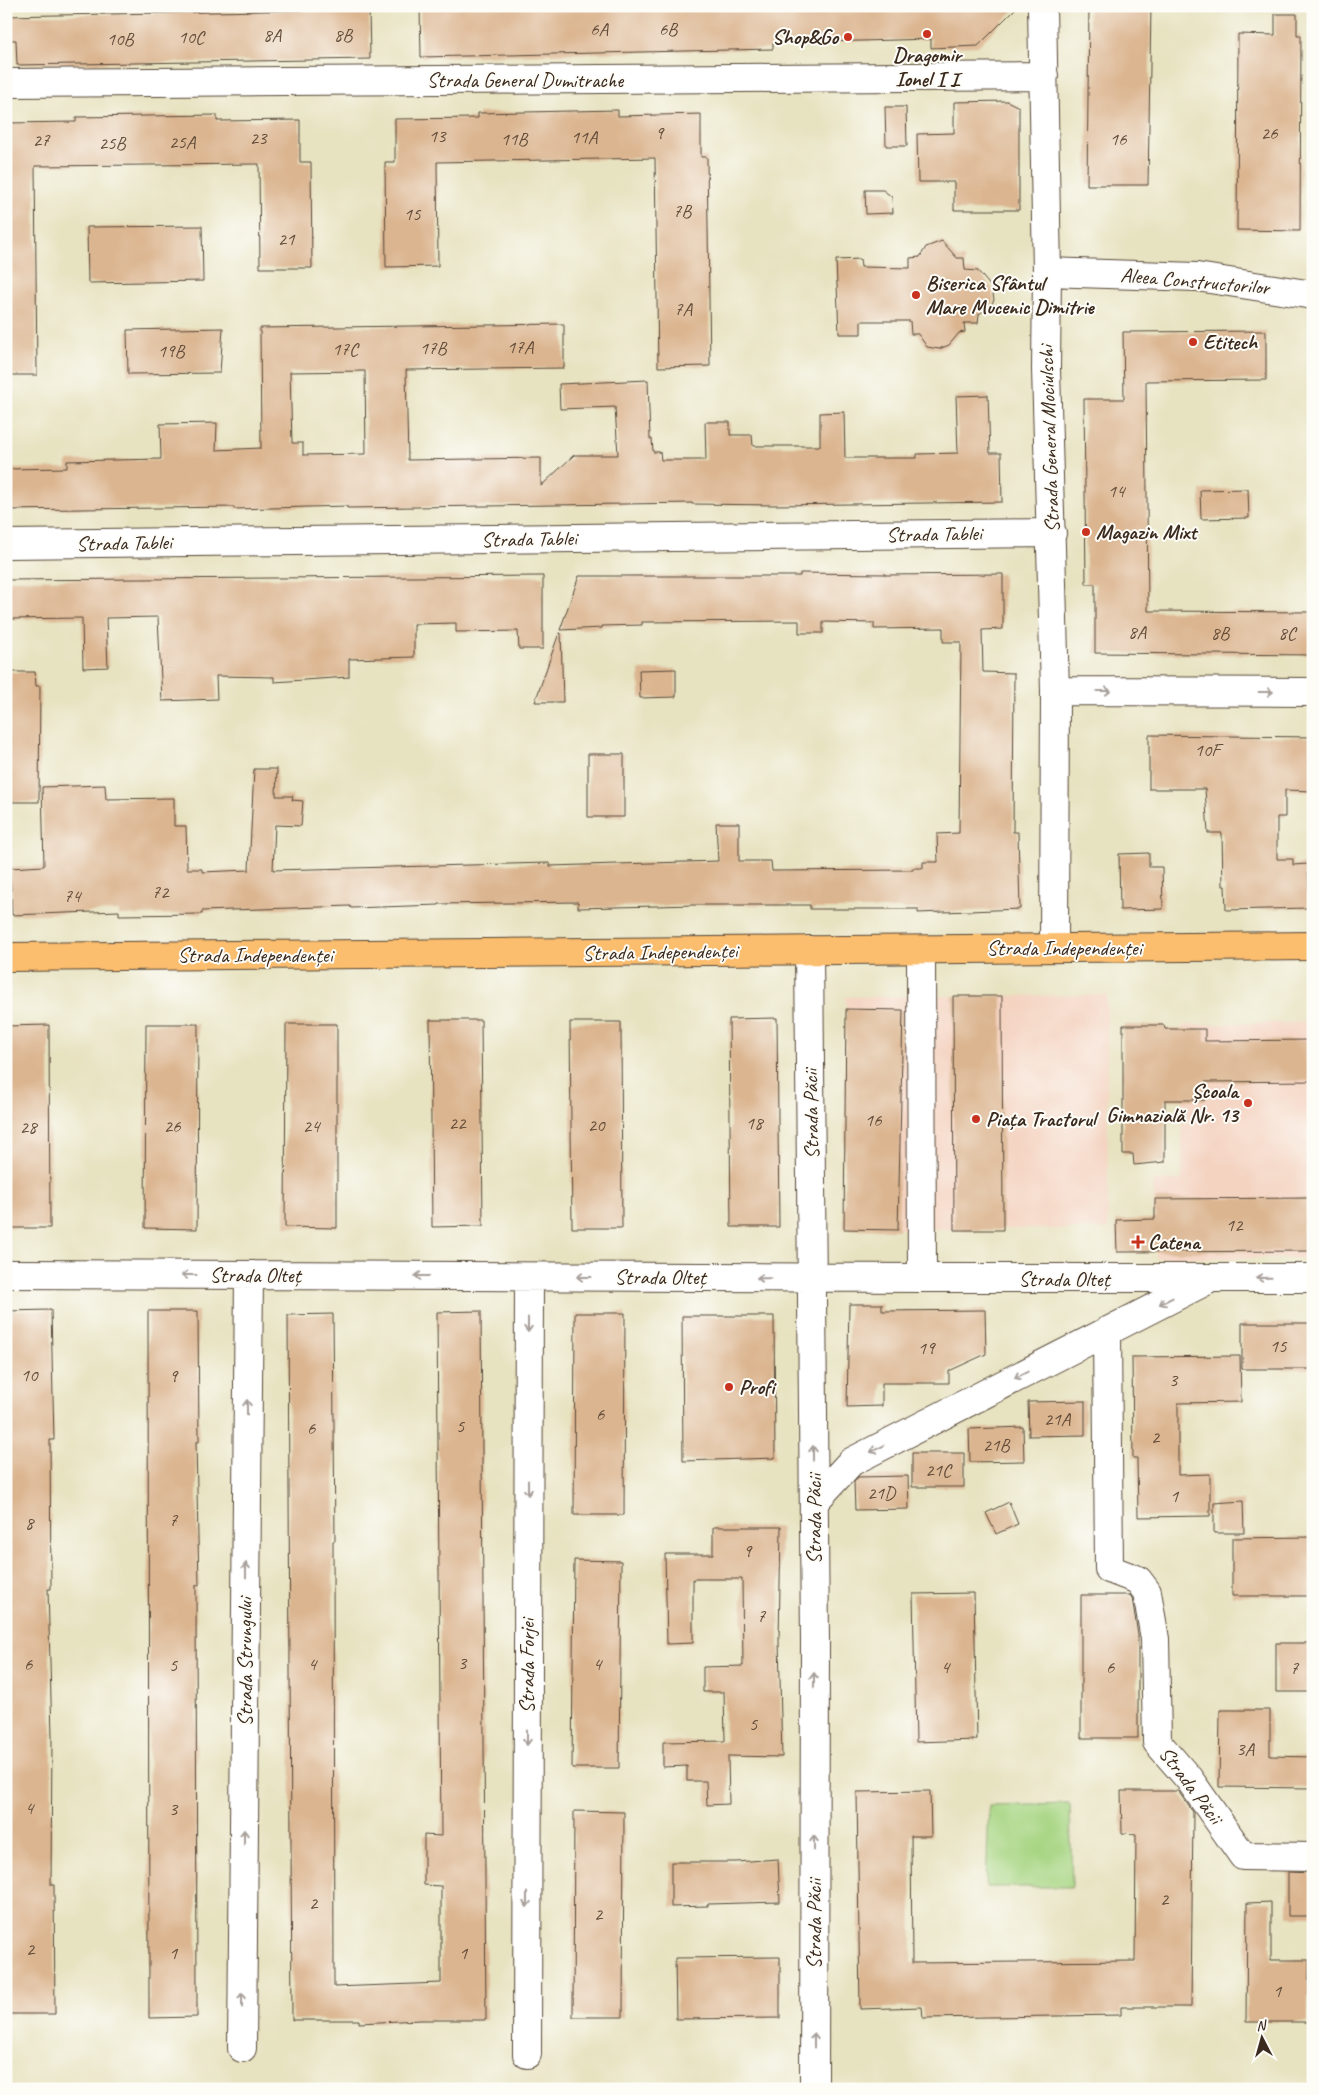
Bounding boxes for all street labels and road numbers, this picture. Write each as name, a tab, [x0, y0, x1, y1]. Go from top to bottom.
street label: Strada General Dumitrache	[427, 67, 624, 93]
street label: Aleea Constructorilor	[1119, 262, 1272, 301]
street label: Strada General Mociulschi	[1033, 342, 1065, 533]
street label: Strada Tablei	[886, 520, 985, 548]
street label: Strada Tablei	[481, 525, 580, 553]
street label: Strada Tablei	[76, 529, 175, 557]
street label: Strada Independenței	[986, 935, 1145, 961]
street label: Strada Independenței	[582, 938, 741, 966]
street label: Strada Independenței	[177, 942, 336, 968]
street label: Strada Păcii	[797, 1066, 825, 1159]
street label: Strada Olteț	[209, 1262, 303, 1288]
street label: Strada Olteț	[614, 1264, 708, 1290]
street label: Strada Olteț	[1018, 1266, 1112, 1292]
street label: Strada Păcii	[801, 1471, 827, 1564]
street label: Strada Strungului	[232, 1594, 258, 1726]
street label: Strada Forjei	[514, 1615, 540, 1713]
street label: Strada Păcii	[1153, 1741, 1230, 1831]
street label: Strada Păcii	[801, 1876, 827, 1969]

